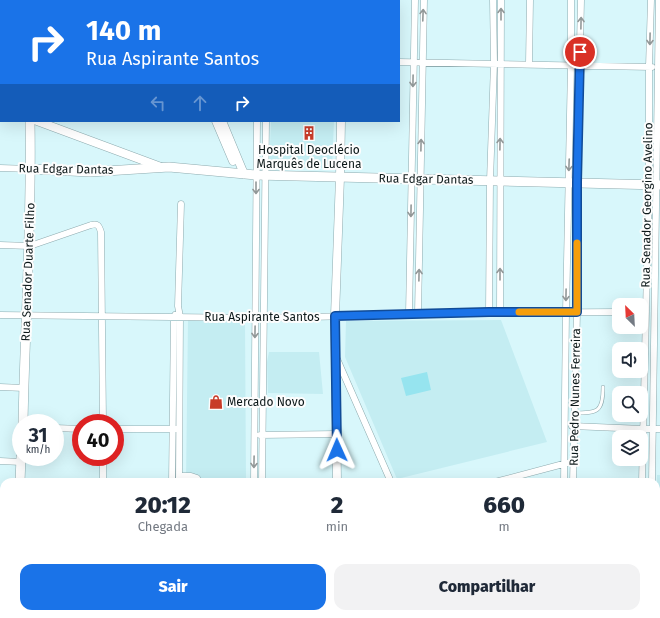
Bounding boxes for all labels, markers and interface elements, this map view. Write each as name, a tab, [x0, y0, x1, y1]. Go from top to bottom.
one-way arrow	[497, 8, 505, 21]
one-way arrow	[420, 9, 427, 22]
text: 140 m	[86, 14, 162, 47]
icon: right	[20, 16, 72, 68]
one-way arrow	[577, 17, 585, 30]
one-way arrow	[646, 32, 654, 45]
pin	[563, 35, 597, 69]
icon: arrive	[569, 41, 591, 63]
text: Rua Aspirante Santos	[86, 48, 259, 70]
one-way arrow	[410, 74, 417, 87]
icon: left	[147, 92, 169, 114]
icon: ahead	[189, 92, 211, 114]
icon: right	[231, 92, 253, 114]
street label: Rua Senador Georgino Avelino	[639, 122, 655, 288]
building icon: Hospital Deoclécio Marquês de Lucena	[301, 125, 317, 141]
one-way arrow	[496, 138, 504, 151]
one-way arrow	[417, 139, 425, 152]
place label: Hospital Deoclécio Marquês de Lucena	[257, 143, 361, 171]
one-way arrow	[565, 158, 572, 171]
street label: Rua Edgar Dantas	[18, 161, 114, 177]
street label: Rua Edgar Dantas	[378, 171, 474, 187]
one-way arrow	[252, 181, 260, 194]
street label: Rua Senador Duarte Filho	[19, 202, 37, 342]
one-way arrow	[407, 204, 415, 217]
one-way arrow	[496, 268, 504, 281]
one-way arrow	[415, 269, 423, 282]
one-way arrow	[562, 288, 570, 301]
north arrow	[612, 298, 648, 334]
map controls	[612, 298, 648, 466]
street label: Rua Aspirante Santos	[204, 310, 320, 324]
one-way arrow	[251, 325, 259, 338]
street label: Rua Pedro Nunes Ferreira	[567, 328, 583, 466]
button: sound	[612, 342, 648, 378]
button: search	[612, 386, 648, 422]
shop icon: Mercado Novo	[208, 394, 224, 410]
place label: Mercado Novo	[227, 395, 305, 409]
speed limit sign: 40	[72, 414, 124, 466]
text: 31	[28, 423, 48, 447]
position arrow	[316, 429, 358, 471]
button: layers	[612, 430, 648, 466]
text: km/h	[26, 444, 50, 456]
one-way arrow	[250, 455, 258, 468]
text: 20:12	[135, 491, 191, 519]
text: 2	[331, 491, 343, 519]
text: 660	[483, 491, 525, 519]
text: Chegada	[138, 519, 188, 534]
text: min	[326, 519, 348, 534]
text: m	[499, 519, 510, 534]
button: Sair	[20, 564, 326, 610]
button: Compartilhar	[334, 564, 640, 610]

